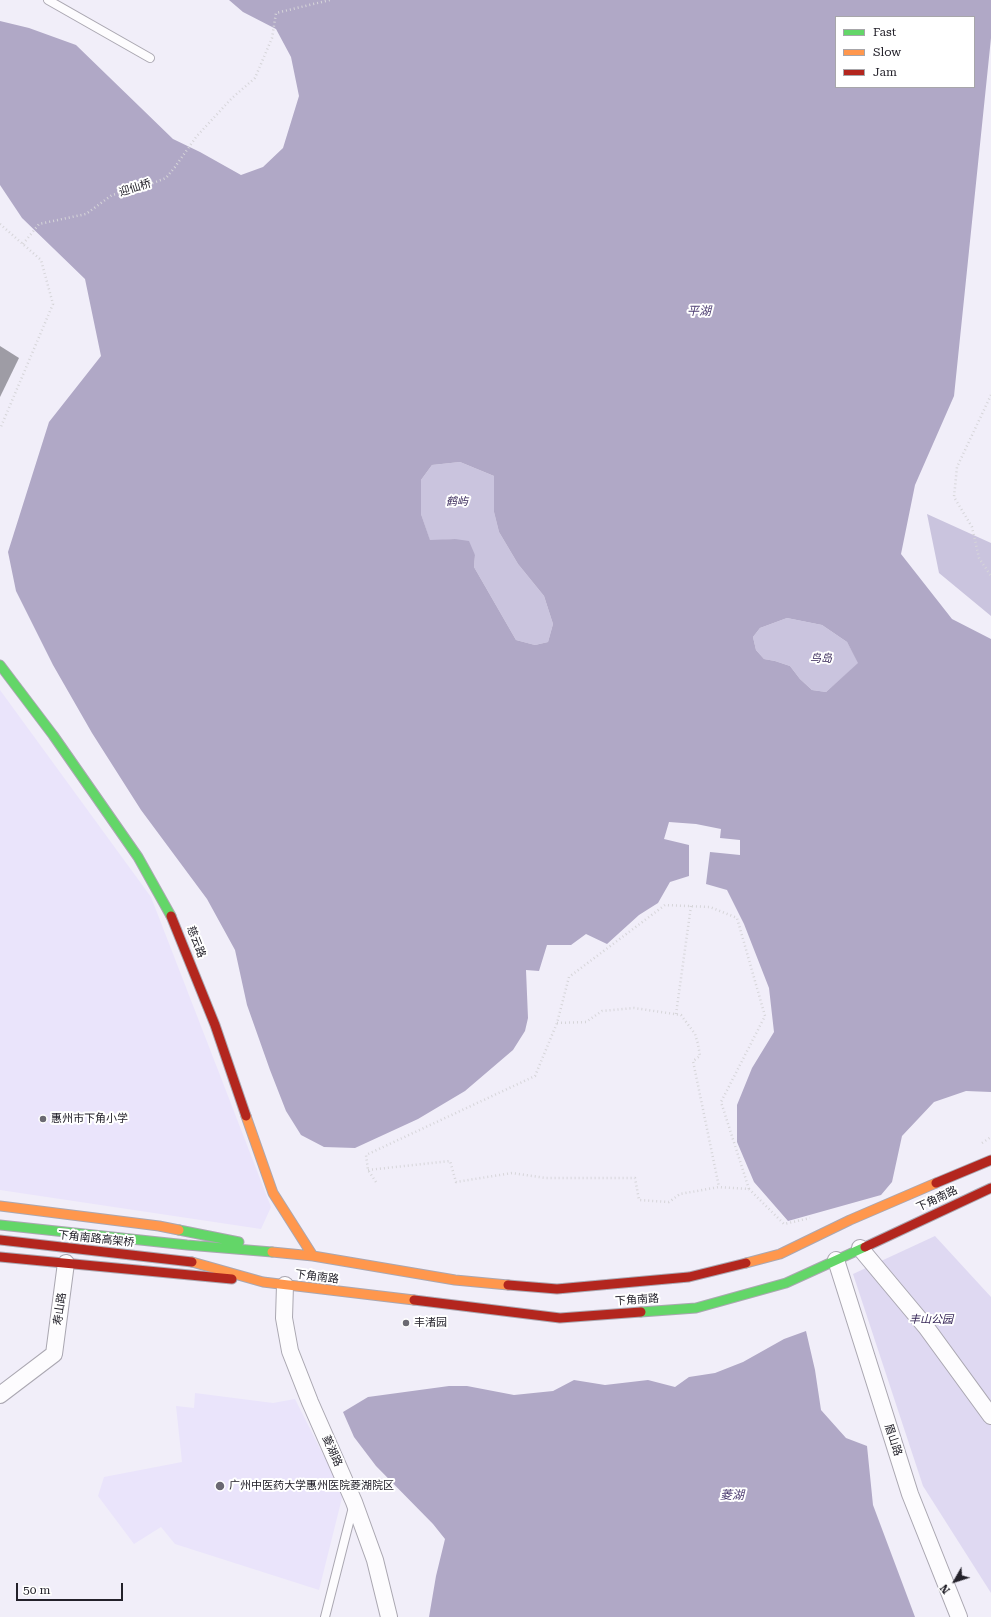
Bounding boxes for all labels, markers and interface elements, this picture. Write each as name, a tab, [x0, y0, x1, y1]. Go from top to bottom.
legend	[835, 16, 975, 88]
text: Fast	[873, 25, 896, 39]
text: Slow	[873, 45, 901, 59]
text: Jam	[873, 65, 897, 79]
street label: 迎仙桥	[117, 177, 153, 199]
water label: 平湖	[687, 304, 711, 318]
park label: 鹤屿	[446, 495, 468, 509]
park label: 鸟岛	[810, 652, 832, 666]
street label: 慈云路	[184, 924, 208, 960]
place label: 惠州市下角小学	[51, 1112, 128, 1126]
marker: 惠州市下角小学	[38, 1114, 48, 1124]
street label: 下角南路	[914, 1184, 960, 1214]
street label: 下角南路高架桥	[57, 1228, 135, 1250]
street label: 下角南路	[294, 1268, 340, 1286]
street label: 寿山路	[51, 1292, 69, 1326]
street label: 下角南路	[615, 1292, 659, 1308]
park label: 丰山公园	[909, 1313, 953, 1327]
place label: 丰渚园	[414, 1316, 447, 1330]
marker: 丰渚园	[401, 1318, 411, 1328]
street label: 眉山路	[882, 1422, 904, 1458]
street label: 菱湖路	[319, 1433, 345, 1469]
place label: 广州中医药大学惠州医院菱湖院区	[229, 1479, 394, 1493]
marker: 广州中医药大学惠州医院菱湖院区	[214, 1480, 226, 1492]
water label: 菱湖	[720, 1488, 744, 1502]
north arrow	[935, 1561, 975, 1601]
scale bar	[18, 1575, 125, 1601]
text: N	[938, 1581, 953, 1596]
text: 50 m	[23, 1583, 50, 1597]

